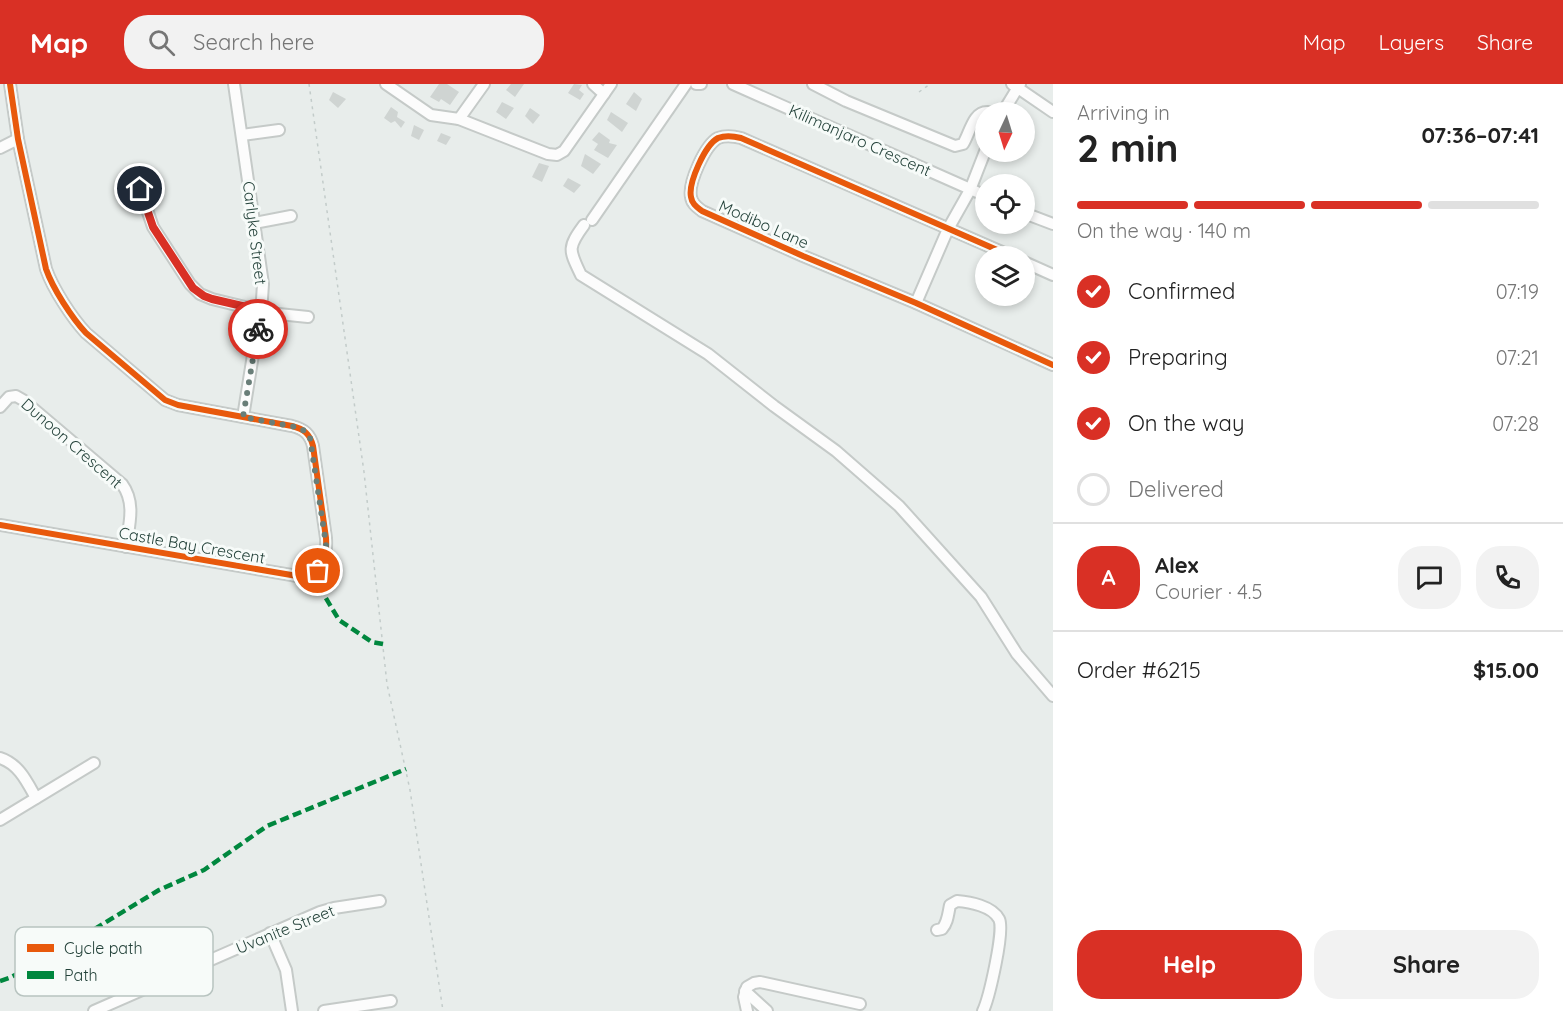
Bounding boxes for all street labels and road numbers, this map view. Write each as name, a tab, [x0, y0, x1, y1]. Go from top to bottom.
street label: Kilimanjaro Crescent	[786, 100, 934, 180]
street label: Carlyke Street	[239, 180, 271, 286]
street label: Modibo Lane	[716, 195, 812, 253]
street label: Dunoon Crescent	[17, 394, 127, 492]
street label: Castle Bay Crescent	[117, 522, 267, 568]
street label: Uvanite Street	[233, 900, 337, 958]

